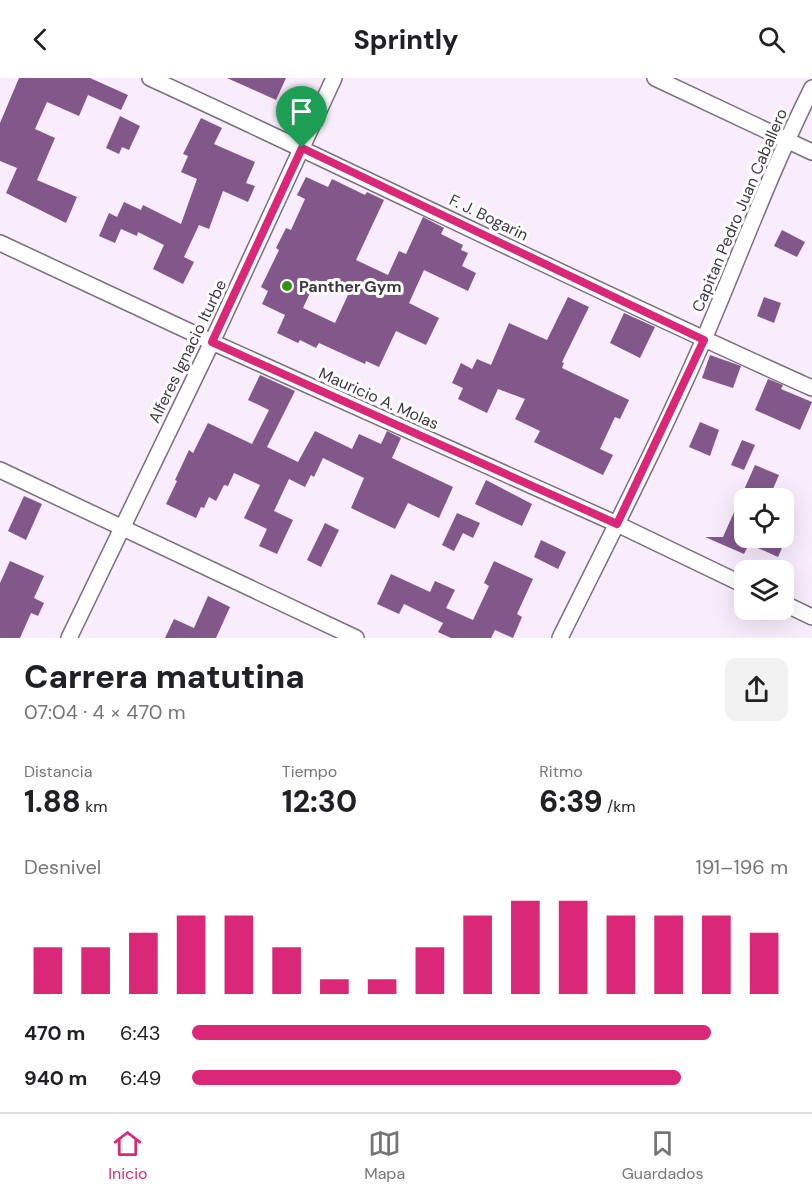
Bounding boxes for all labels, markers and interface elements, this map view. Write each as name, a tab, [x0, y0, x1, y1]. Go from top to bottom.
text: Sprintly	[353, 22, 459, 57]
icon: back	[24, 23, 57, 56]
icon: search	[755, 23, 788, 56]
pin	[276, 86, 327, 148]
icon: arrive	[285, 95, 318, 128]
street label: Capitan Pedro Juan Caballero	[687, 105, 792, 315]
street label: F. J. Bogarin	[446, 189, 532, 246]
street label: Alferes Ignacio Iturbe	[144, 276, 231, 426]
place label: Panther Gym	[299, 276, 401, 297]
marker: Panther Gym	[280, 279, 294, 293]
street label: Mauricio A. Molas	[316, 363, 442, 434]
map controls	[734, 488, 794, 620]
button: locate	[734, 488, 794, 548]
button: layers	[734, 560, 794, 620]
text: Carrera matutina	[24, 655, 305, 698]
button: share	[725, 658, 788, 721]
text: 07:04 · 4 × 470 m	[24, 699, 186, 725]
text: Distancia	[24, 761, 92, 782]
text: Tiempo	[282, 761, 337, 782]
text: Ritmo	[539, 761, 583, 782]
text: 1.88	[24, 782, 81, 821]
text: 12:30	[282, 782, 357, 821]
text: 6:39	[539, 782, 603, 821]
text: km	[81, 796, 108, 817]
text: /km	[603, 796, 636, 817]
text: Desnivel	[24, 854, 101, 880]
text: 191–196 m	[695, 854, 788, 880]
text: 470 m	[24, 1020, 85, 1046]
text: 6:43	[120, 1020, 161, 1046]
text: 940 m	[24, 1065, 87, 1091]
text: 6:49	[120, 1065, 161, 1091]
tab: Inicio	[108, 1127, 148, 1184]
tab: Mapa	[364, 1127, 405, 1184]
tab: Guardados	[622, 1127, 704, 1184]

